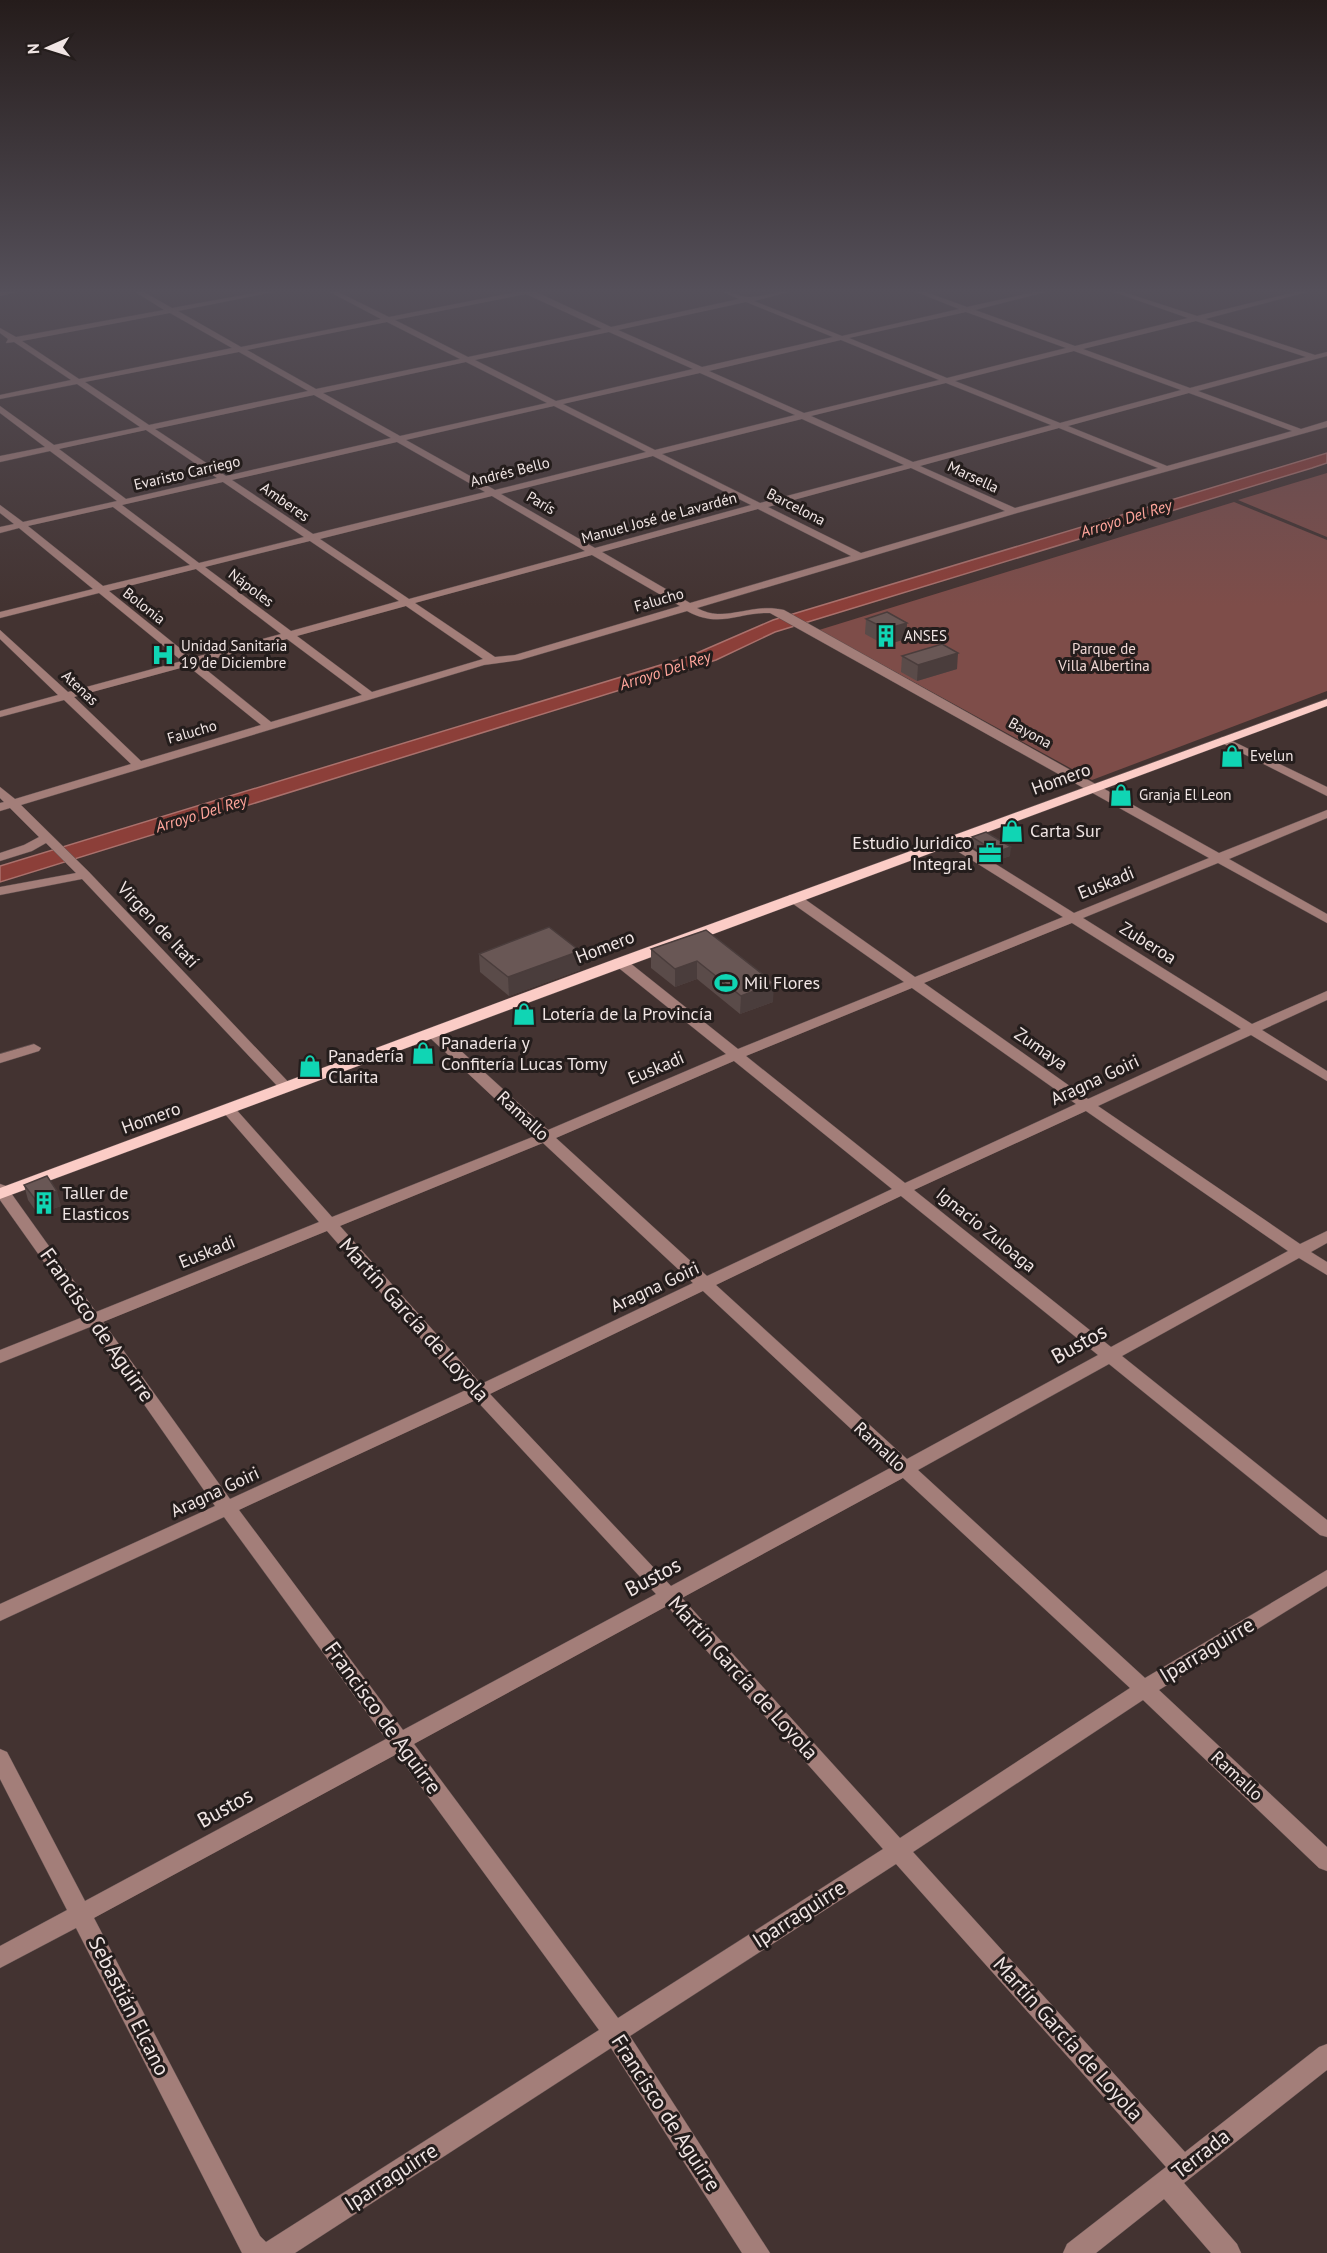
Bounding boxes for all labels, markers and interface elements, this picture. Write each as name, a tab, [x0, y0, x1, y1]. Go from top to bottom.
north arrow	[18, 18, 78, 78]
text: N	[23, 43, 43, 55]
street label: Evaristo Carriego	[132, 451, 242, 494]
street label: Andrés Bello	[468, 452, 552, 491]
street label: Marsella	[944, 456, 1002, 497]
street label: Amberes	[257, 478, 314, 525]
street label: Barcelona	[764, 484, 829, 529]
street label: París	[523, 487, 559, 518]
street label: Manuel José de Lavardén	[579, 488, 739, 547]
water label: Arroyo Del Rey	[1077, 494, 1175, 542]
street label: Nápoles	[225, 564, 278, 611]
street label: Bolonia	[119, 583, 169, 628]
street label: Falucho	[632, 583, 686, 616]
building icon: ANSES	[873, 623, 899, 649]
place label: ANSES	[904, 626, 947, 645]
place label: Unidad Sanitaria 19 de Diciembre	[181, 636, 287, 672]
park label: Parque de Villa Albertina	[1057, 639, 1150, 675]
hospital icon: Unidad Sanitaria 19 de Diciembre	[150, 642, 176, 668]
water label: Arroyo Del Rey	[616, 646, 714, 694]
street label: Atenas	[58, 666, 103, 709]
street label: Bayona	[1005, 713, 1055, 752]
street label: Falucho	[165, 715, 219, 748]
shop icon: Evelun	[1219, 743, 1245, 769]
place label: Evelun	[1250, 746, 1293, 765]
street label: Homero	[1028, 757, 1094, 800]
shop icon: Granja El Leon	[1108, 782, 1134, 808]
place label: Granja El Leon	[1139, 785, 1231, 804]
water label: Arroyo Del Rey	[152, 789, 250, 837]
shop icon: Carta Sur	[999, 818, 1025, 844]
place label: Carta Sur	[1030, 819, 1101, 842]
place label: Estudio Juridico Integral	[852, 831, 973, 875]
office icon: Estudio Juridico Integral	[977, 840, 1003, 866]
street label: Euskadi	[1074, 861, 1137, 904]
street label: Virgen de Itatí	[112, 876, 204, 973]
street label: Zuberoa	[1116, 916, 1181, 969]
street label: Homero	[572, 925, 638, 968]
sports icon: Mil Flores	[713, 970, 739, 996]
place label: Mil Flores	[744, 971, 820, 994]
shop icon: Lotería de la Provincía	[511, 1001, 537, 1027]
place label: Lotería de la Provincía	[542, 1002, 712, 1025]
street label: Zumaya	[1010, 1022, 1072, 1075]
place label: Panadería y Confitería Lucas Tomy	[441, 1031, 608, 1075]
shop icon: Panadería y Confitería Lucas Tomy	[410, 1040, 436, 1066]
place label: Panadería Clarita	[328, 1044, 404, 1088]
street label: Euskadi	[624, 1045, 687, 1090]
street label: Aragna Goiri	[1047, 1049, 1143, 1110]
shop icon: Panadería Clarita	[297, 1053, 323, 1079]
street label: Ramallo	[492, 1086, 554, 1146]
street label: Homero	[118, 1096, 184, 1139]
place label: Taller de Elasticos	[62, 1181, 129, 1225]
street label: Ignacio Zuloaga	[932, 1182, 1041, 1277]
building icon: Taller de Elasticos	[31, 1190, 57, 1216]
street label: Euskadi	[175, 1230, 238, 1273]
street label: Martín García de Loyola	[334, 1232, 495, 1407]
street label: Francisco de Aguirre	[34, 1243, 161, 1407]
street label: Aragna Goiri	[607, 1256, 703, 1317]
street label: Bustos	[1046, 1317, 1111, 1370]
street label: Ramallo	[849, 1417, 911, 1477]
street label: Aragna Goiri	[167, 1461, 263, 1522]
street label: Bustos	[620, 1551, 685, 1602]
street label: Martín García de Loyola	[663, 1590, 824, 1765]
street label: Iparraguirre	[1154, 1611, 1259, 1688]
street label: Francisco de Aguirre	[319, 1636, 448, 1799]
street label: Ramallo	[1206, 1746, 1268, 1806]
street label: Bustos	[192, 1781, 257, 1834]
street label: Iparraguirre	[747, 1873, 850, 1954]
street label: Sebastián Elcano	[83, 1932, 176, 2080]
street label: Martín García de Loyola	[988, 1951, 1149, 2126]
street label: Francisco de Aguirre	[606, 2029, 727, 2196]
street label: Terrada	[1166, 2123, 1235, 2185]
street label: Iparraguirre	[339, 2136, 442, 2217]

